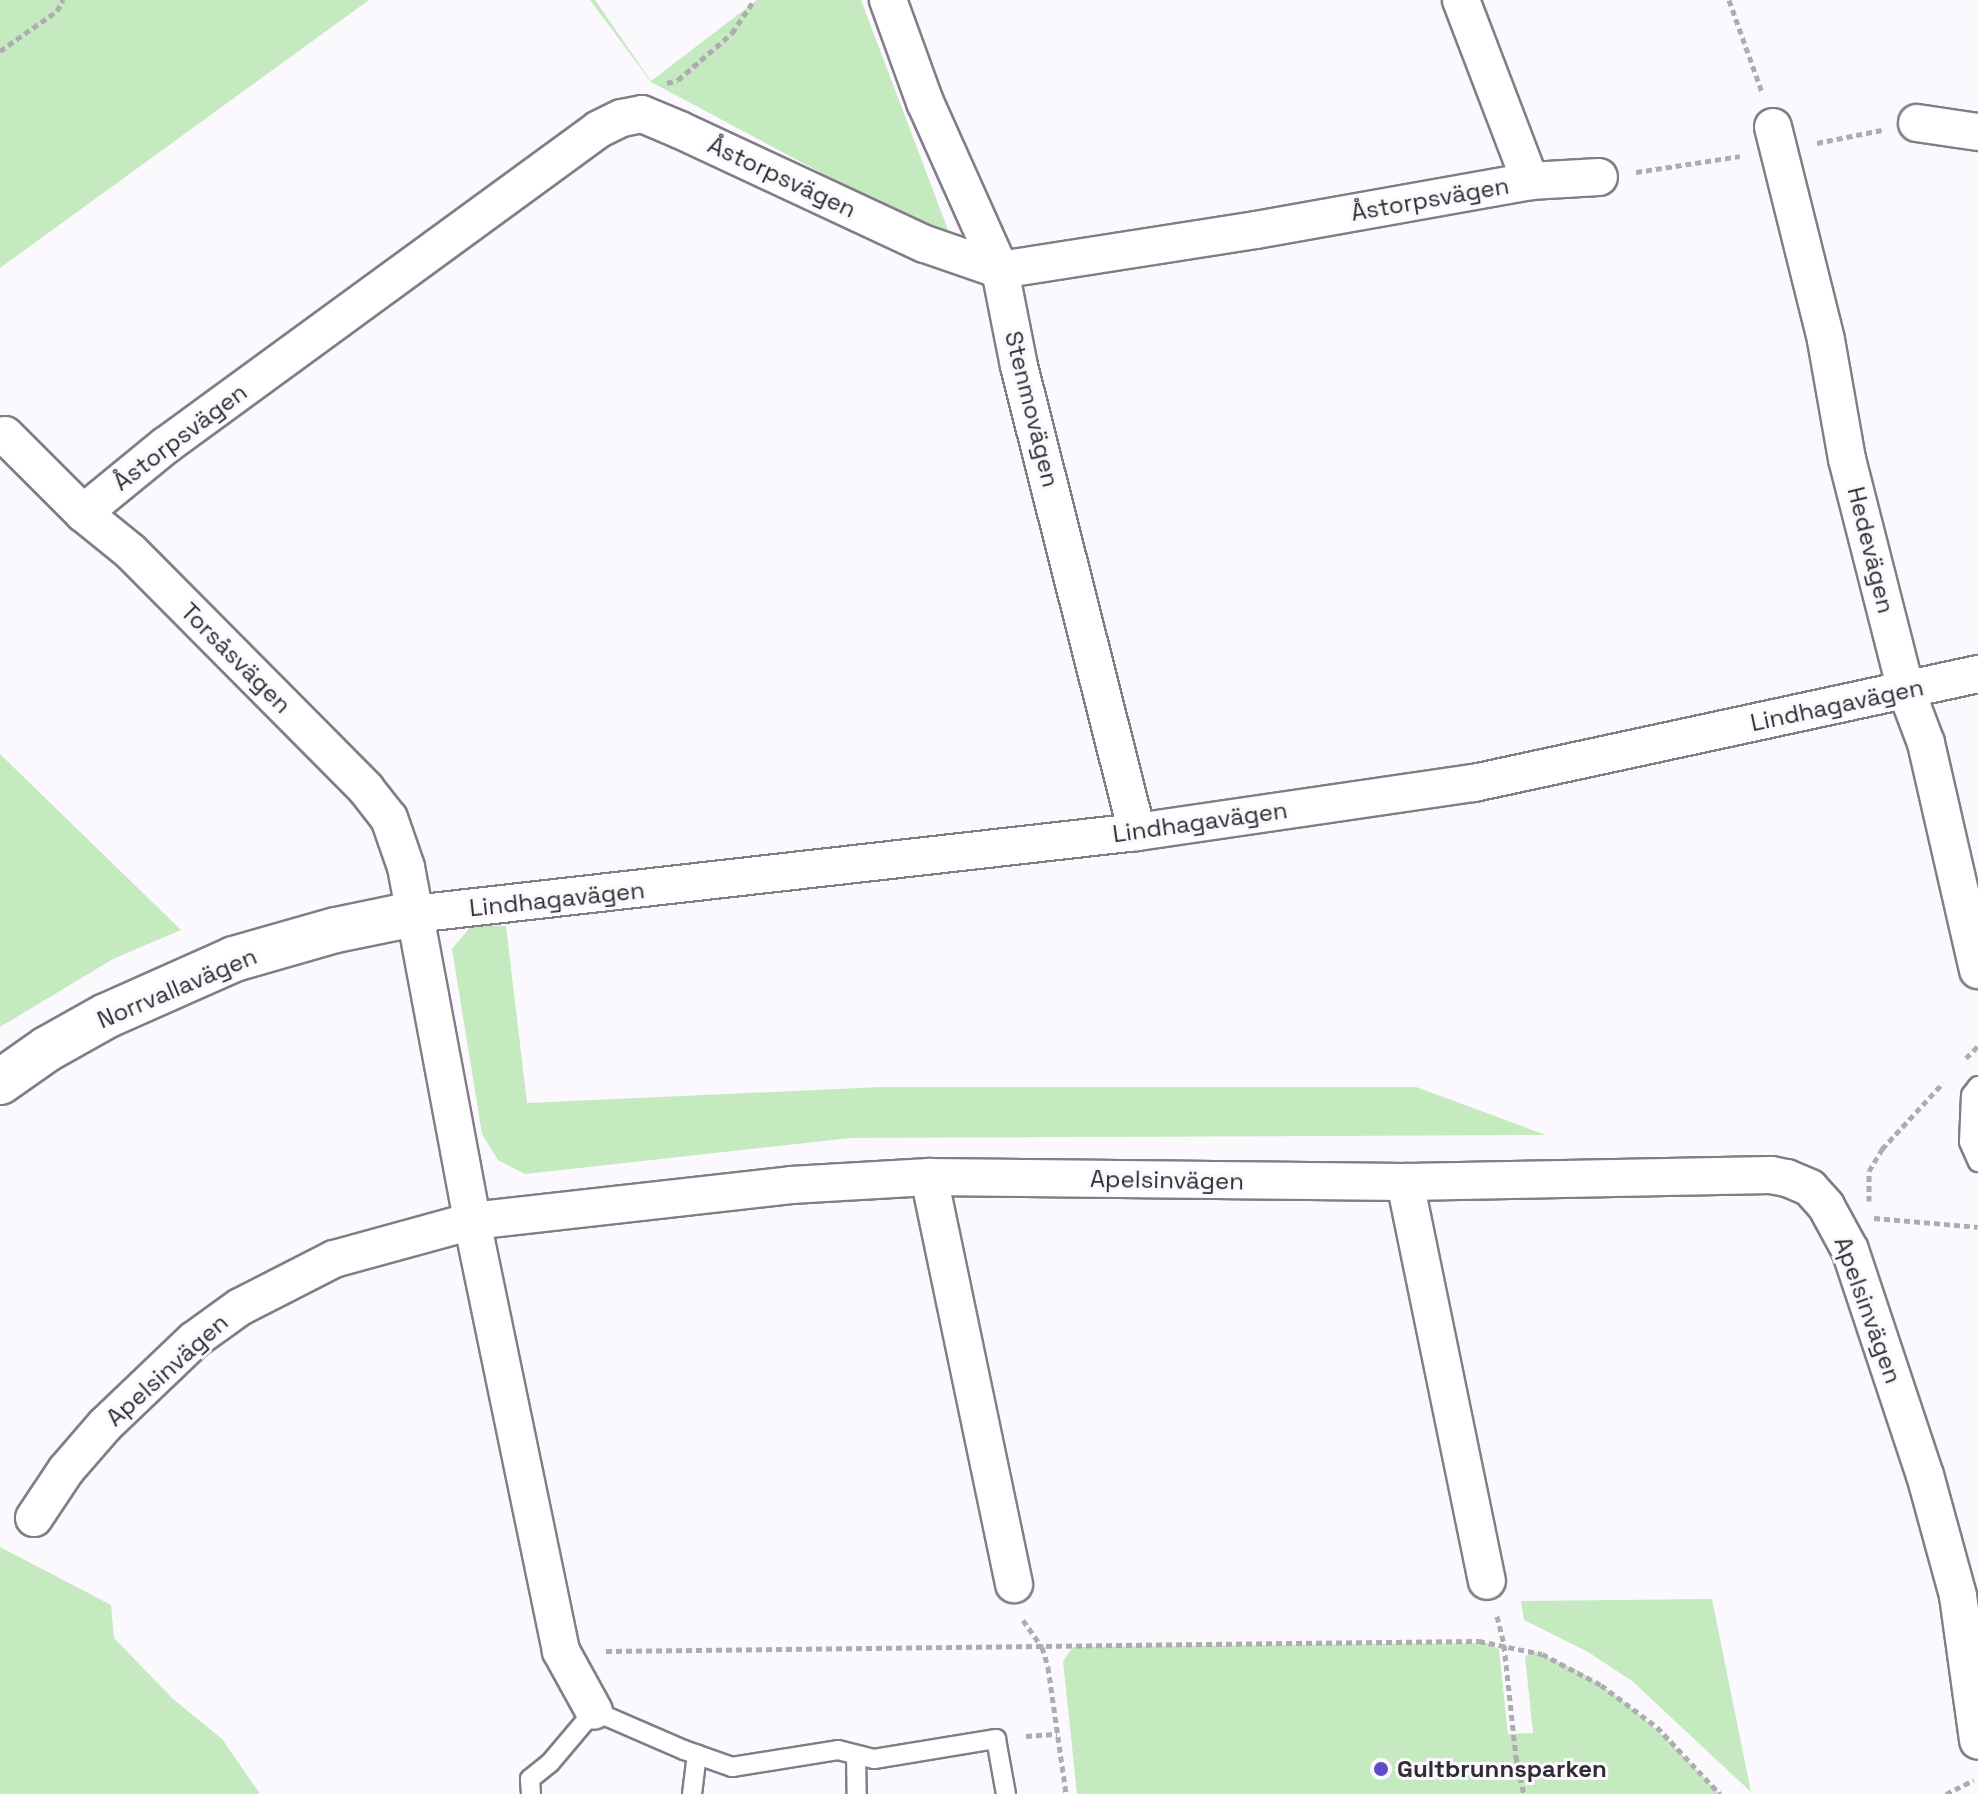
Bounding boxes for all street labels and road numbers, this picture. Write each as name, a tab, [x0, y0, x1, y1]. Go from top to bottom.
street label: Åstorpsvägen	[703, 130, 861, 224]
street label: Åstorpsvägen	[1349, 171, 1511, 227]
street label: Stenmovägen	[999, 328, 1065, 490]
street label: Åstorpsvägen	[107, 377, 253, 497]
street label: Hedevägen	[1841, 484, 1901, 616]
street label: Torsåsvägen	[175, 597, 297, 719]
street label: Lindhagavägen	[1748, 673, 1926, 737]
street label: Lindhagavägen	[1111, 795, 1289, 849]
street label: Lindhagavägen	[468, 875, 646, 923]
street label: Norrvallavägen	[93, 941, 261, 1035]
street label: Apelsinvägen	[1090, 1164, 1244, 1196]
street label: Apelsinvägen	[1828, 1233, 1908, 1387]
street label: Apelsinvägen	[100, 1308, 234, 1432]

